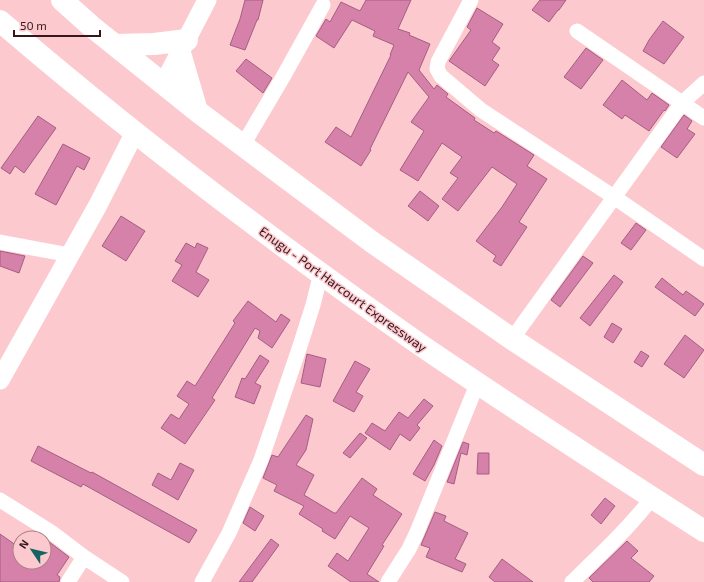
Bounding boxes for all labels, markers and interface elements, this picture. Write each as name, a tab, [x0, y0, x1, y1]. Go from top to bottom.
scale bar	[14, 12, 100, 38]
text: 50 m	[20, 18, 47, 32]
street label: Enugu - Port Harcourt Expressway	[256, 223, 430, 355]
north arrow	[12, 530, 52, 570]
text: N	[16, 537, 31, 551]

